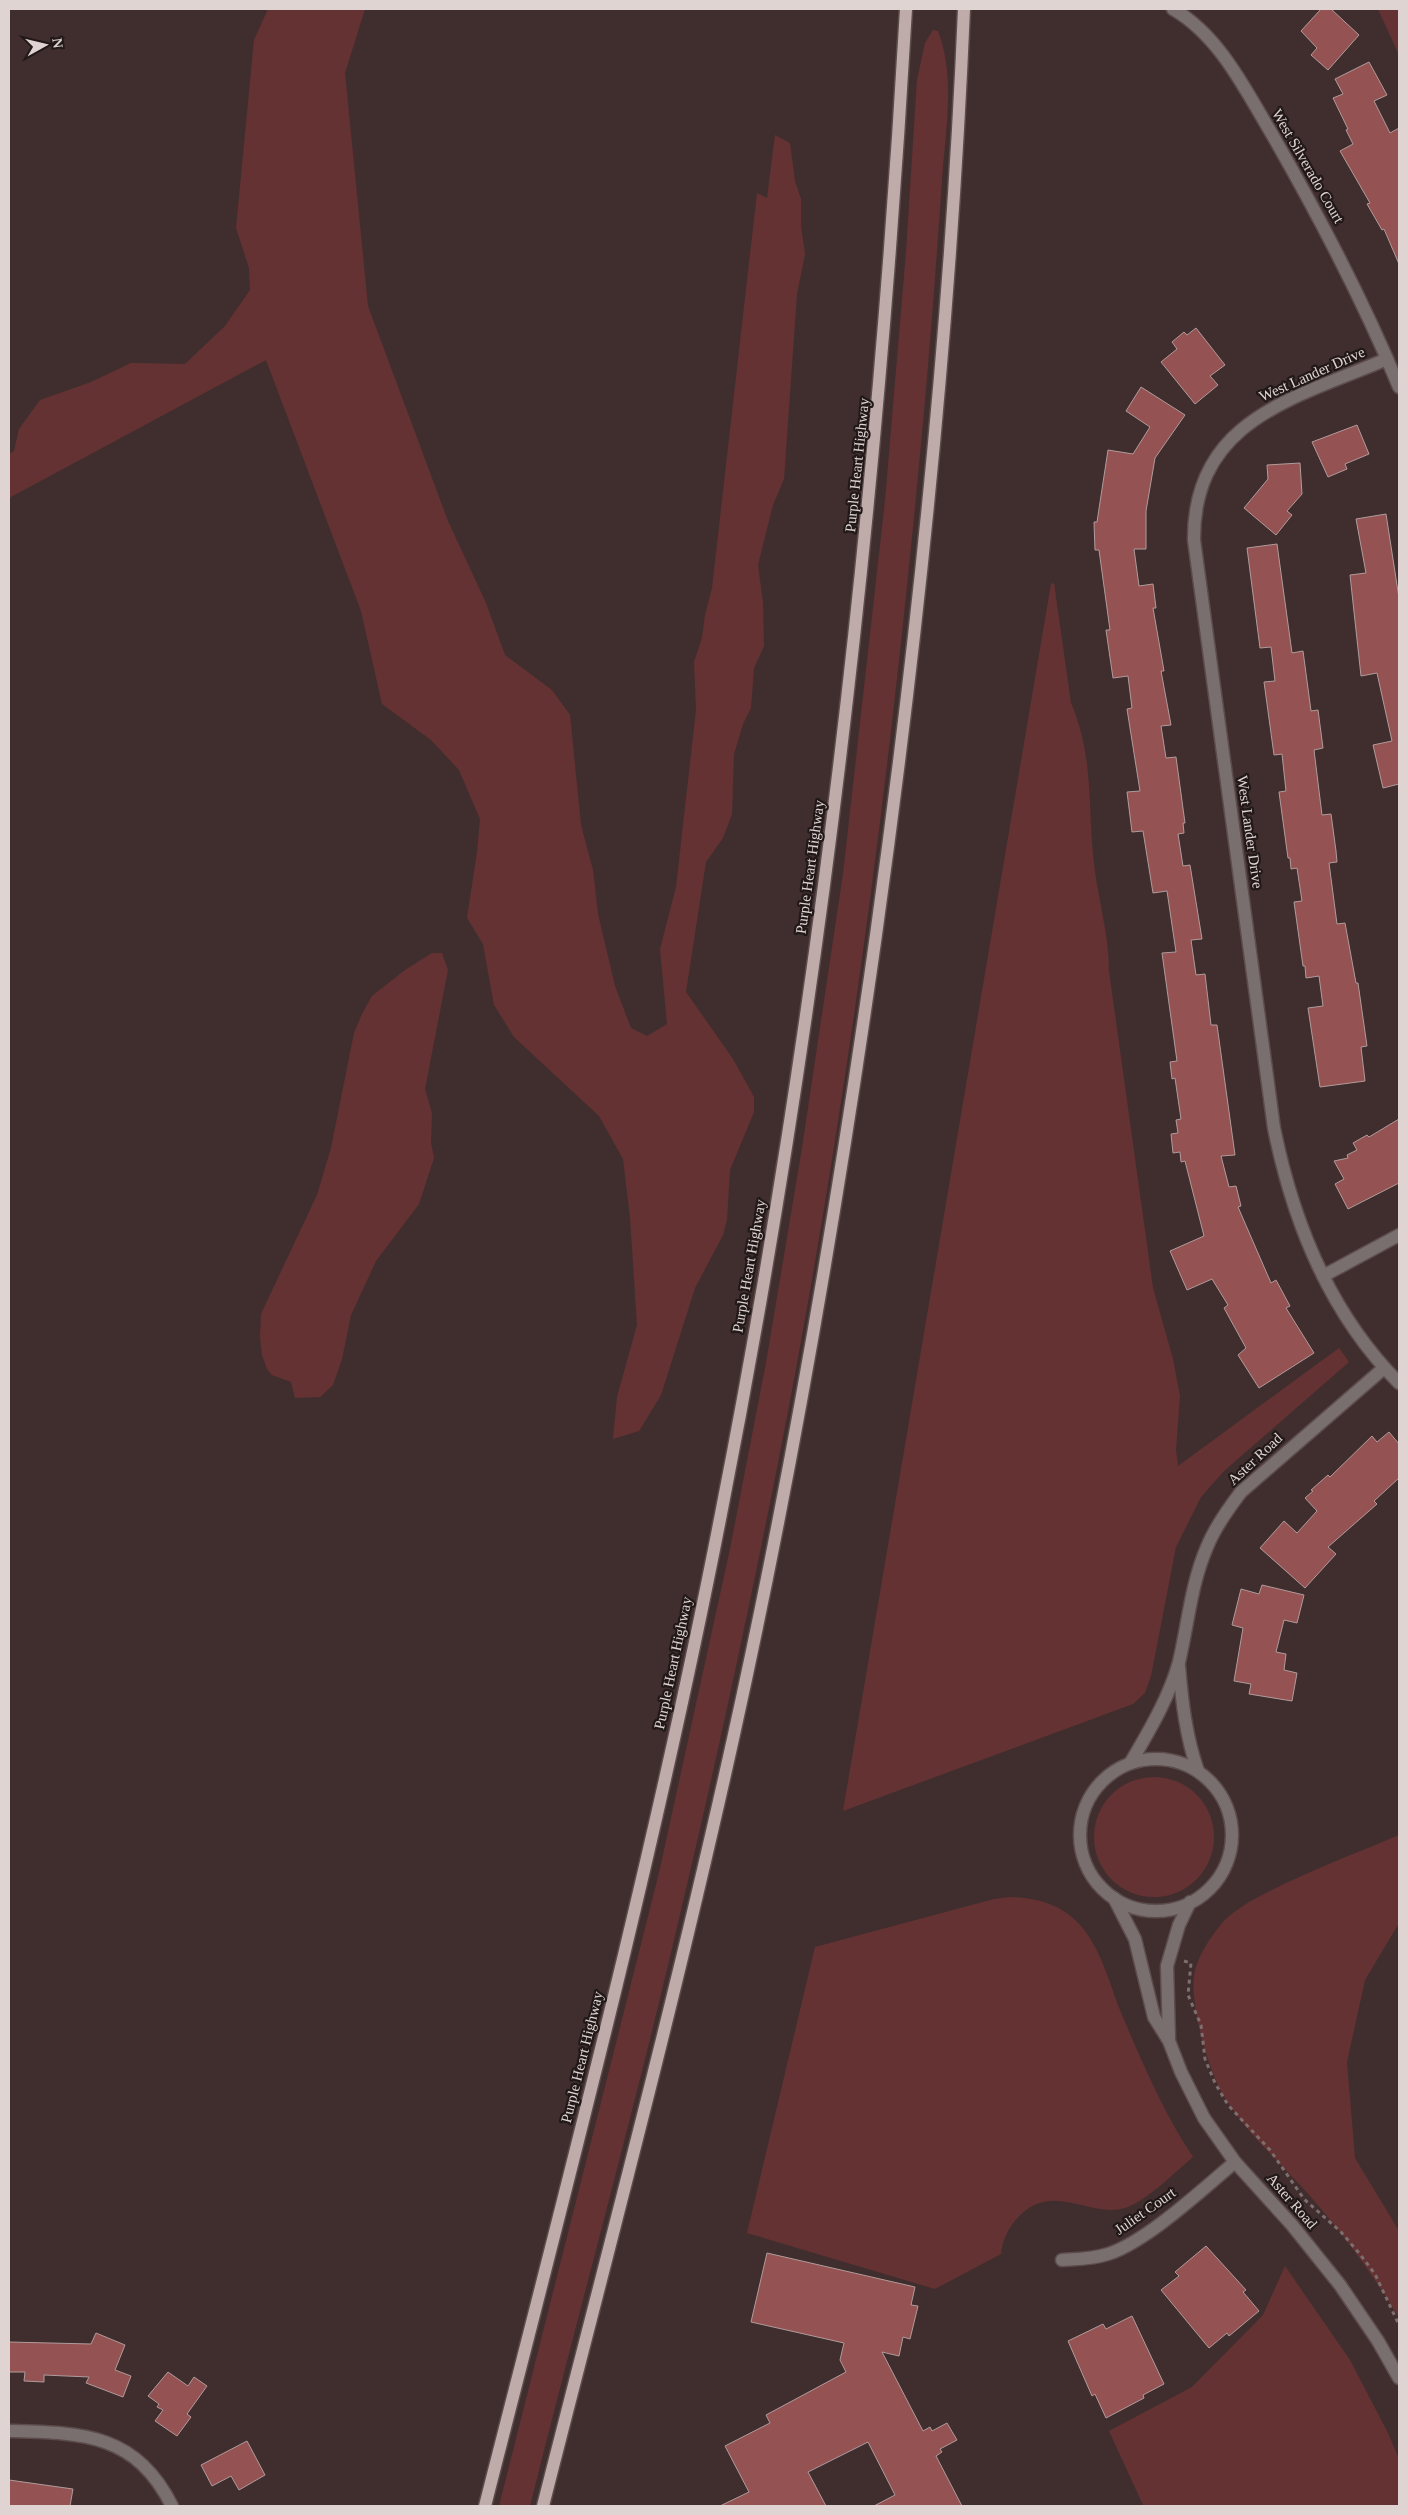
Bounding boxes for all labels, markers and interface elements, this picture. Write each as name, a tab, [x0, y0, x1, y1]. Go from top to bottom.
north arrow	[20, 20, 70, 70]
text: N	[49, 37, 66, 49]
street label: West Silverado Court	[1269, 106, 1348, 226]
street label: West Lander Drive	[1257, 343, 1368, 404]
street label: Purple Heart Highway	[842, 397, 872, 533]
street label: West Lander Drive	[1234, 775, 1266, 890]
street label: Purple Heart Highway	[793, 799, 827, 935]
street label: Purple Heart Highway	[729, 1198, 769, 1334]
street label: Aster Road	[1225, 1430, 1286, 1488]
street label: Purple Heart Highway	[651, 1595, 695, 1731]
street label: Purple Heart Highway	[558, 1989, 606, 2124]
street label: Aster Road	[1264, 2170, 1321, 2232]
street label: Juliet Court	[1112, 2184, 1179, 2238]

